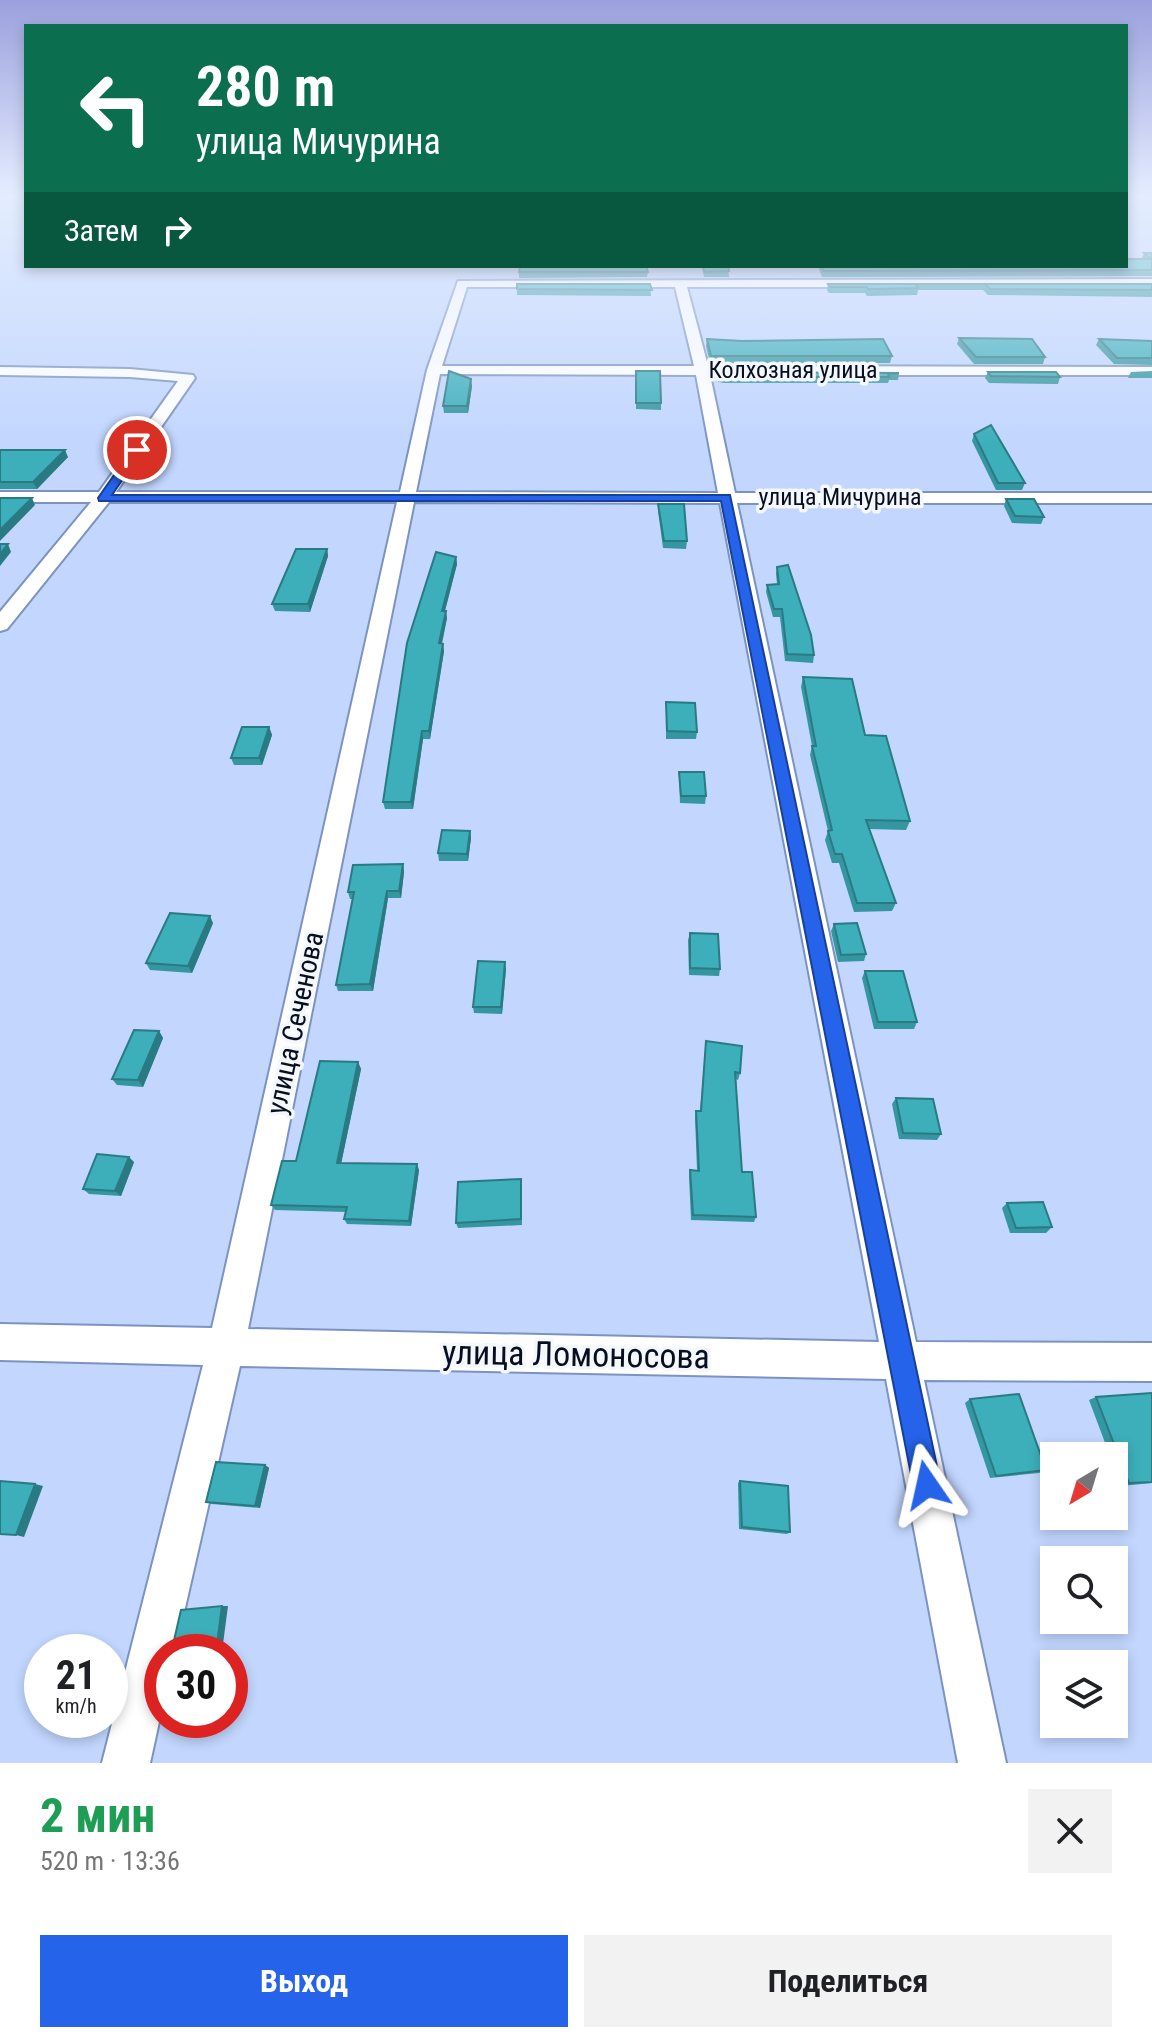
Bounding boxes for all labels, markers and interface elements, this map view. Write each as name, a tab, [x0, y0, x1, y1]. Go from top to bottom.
text: 280 m	[196, 54, 335, 120]
icon: left	[64, 56, 168, 160]
text: улица Мичурина	[196, 121, 441, 163]
icon: right	[155, 208, 199, 252]
text: Затем	[64, 213, 139, 248]
street label: Колхозная улица	[708, 356, 878, 384]
pin	[103, 416, 171, 484]
icon: arrive	[115, 428, 159, 472]
street label: улица Мичурина	[758, 483, 922, 511]
street label: улица Сеченова	[260, 929, 330, 1117]
street label: улица Ломоносова	[442, 1332, 710, 1376]
north arrow	[1040, 1442, 1128, 1530]
map controls	[1040, 1442, 1128, 1738]
position arrow	[885, 1443, 969, 1527]
button: search	[1040, 1546, 1128, 1634]
speed limit sign: 30	[144, 1634, 248, 1738]
button: layers	[1040, 1650, 1128, 1738]
text: 21	[56, 1652, 96, 1699]
text: km/h	[55, 1694, 97, 1718]
text: 2 мин	[40, 1787, 155, 1844]
button: close	[1028, 1789, 1112, 1873]
text: 520 m · 13:36	[40, 1846, 180, 1876]
button: Выход	[40, 1935, 568, 2027]
button: Поделиться	[584, 1935, 1112, 2027]

